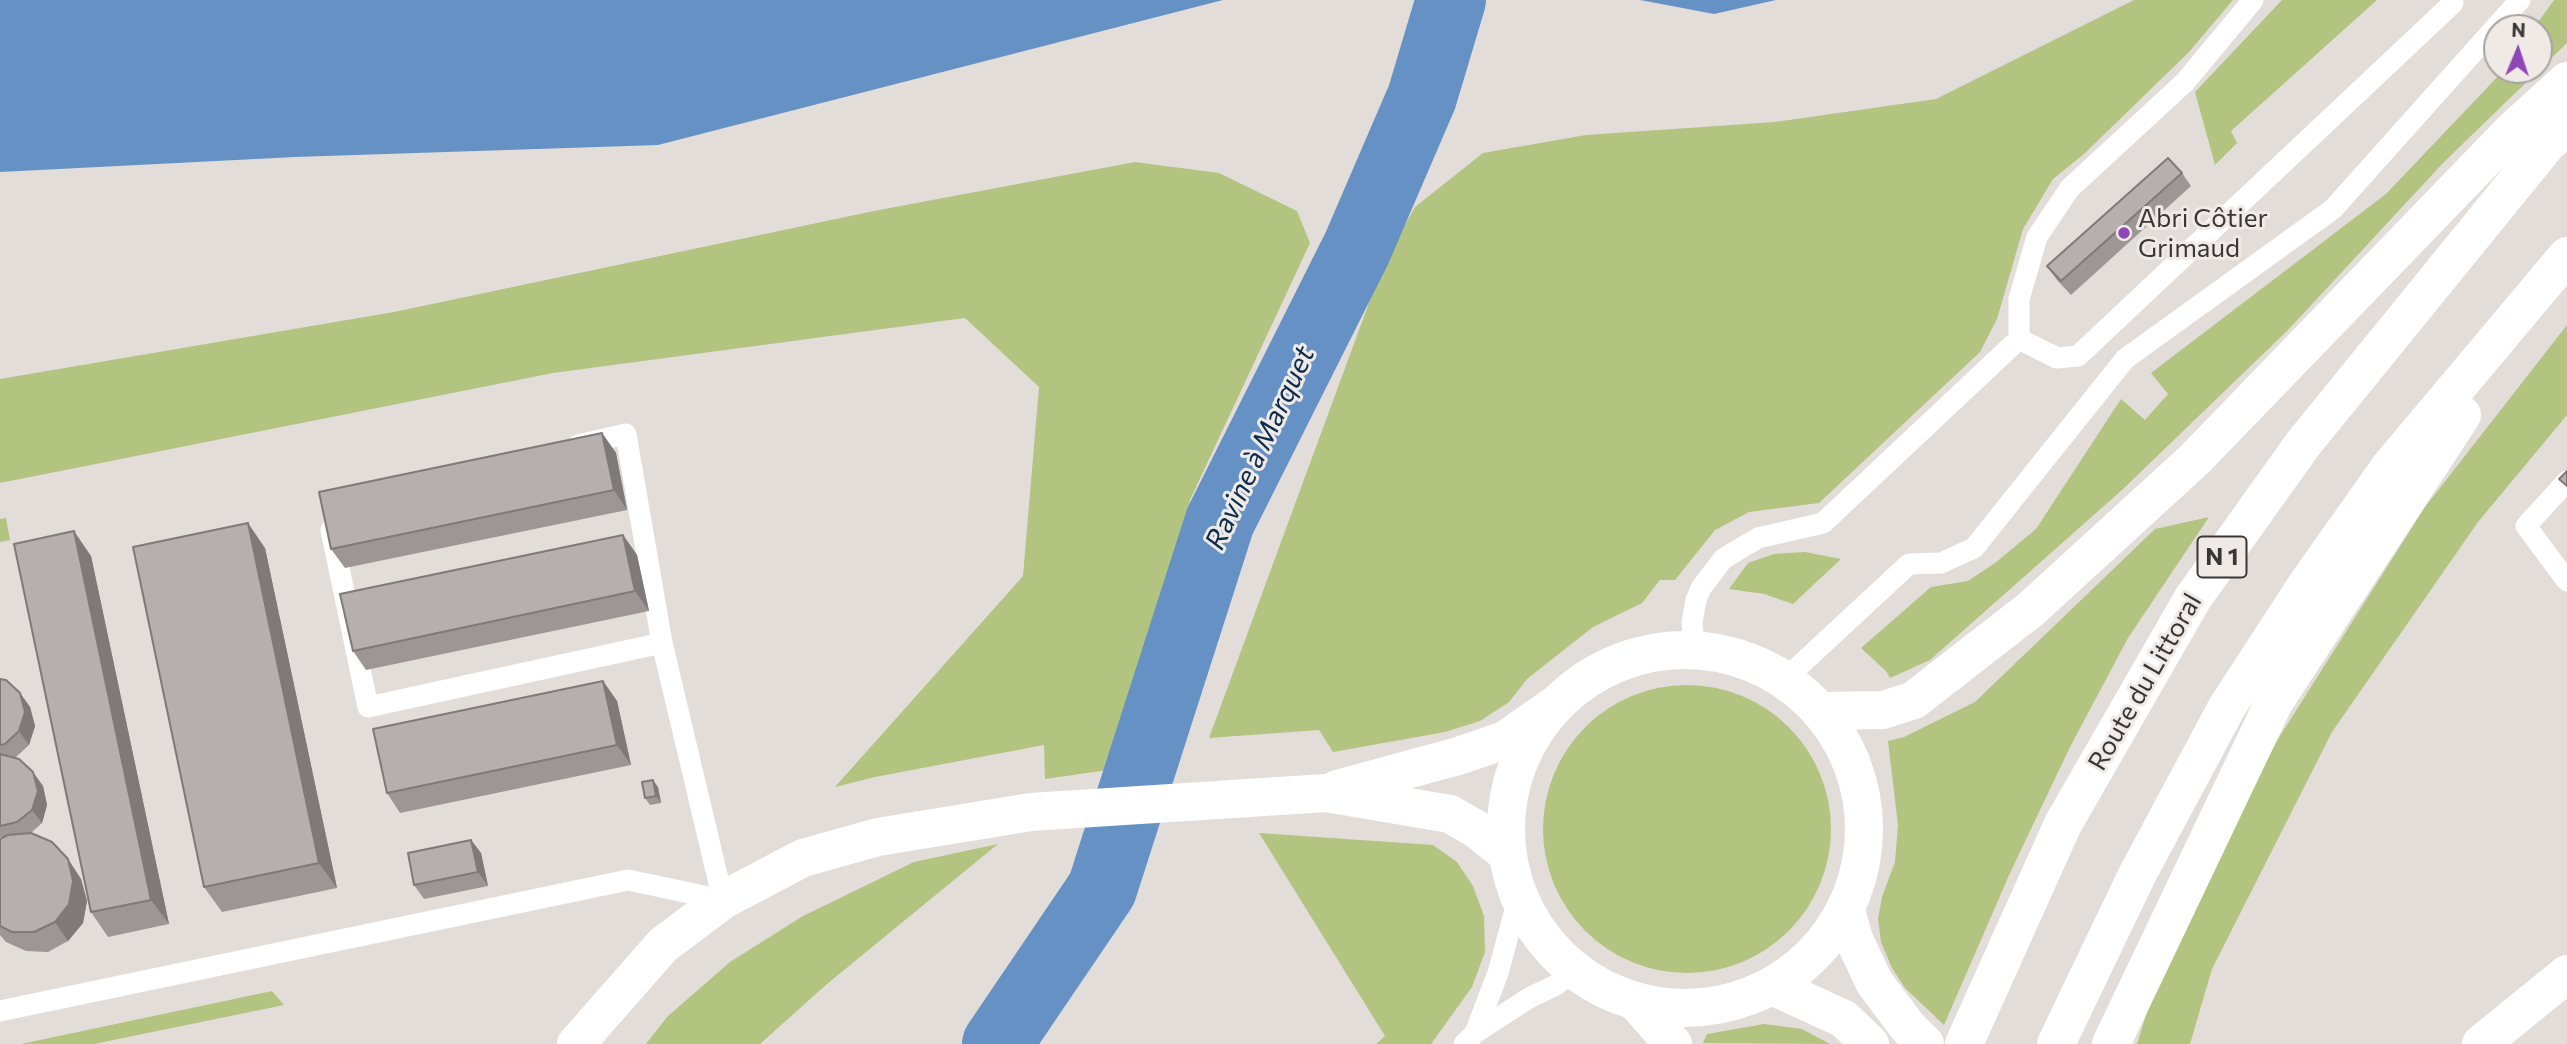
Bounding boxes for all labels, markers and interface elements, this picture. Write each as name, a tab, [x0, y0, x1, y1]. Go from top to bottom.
north arrow	[2483, 14, 2553, 84]
text: N	[2511, 18, 2526, 41]
place label: Abri Côtier Grimaud	[2138, 202, 2268, 264]
marker: Abri Côtier Grimaud	[2116, 225, 2132, 241]
water label: Ravine à Marquet	[1198, 341, 1322, 555]
road number: N 1	[2198, 536, 2246, 578]
street label: Route du Littoral	[2082, 588, 2208, 776]

